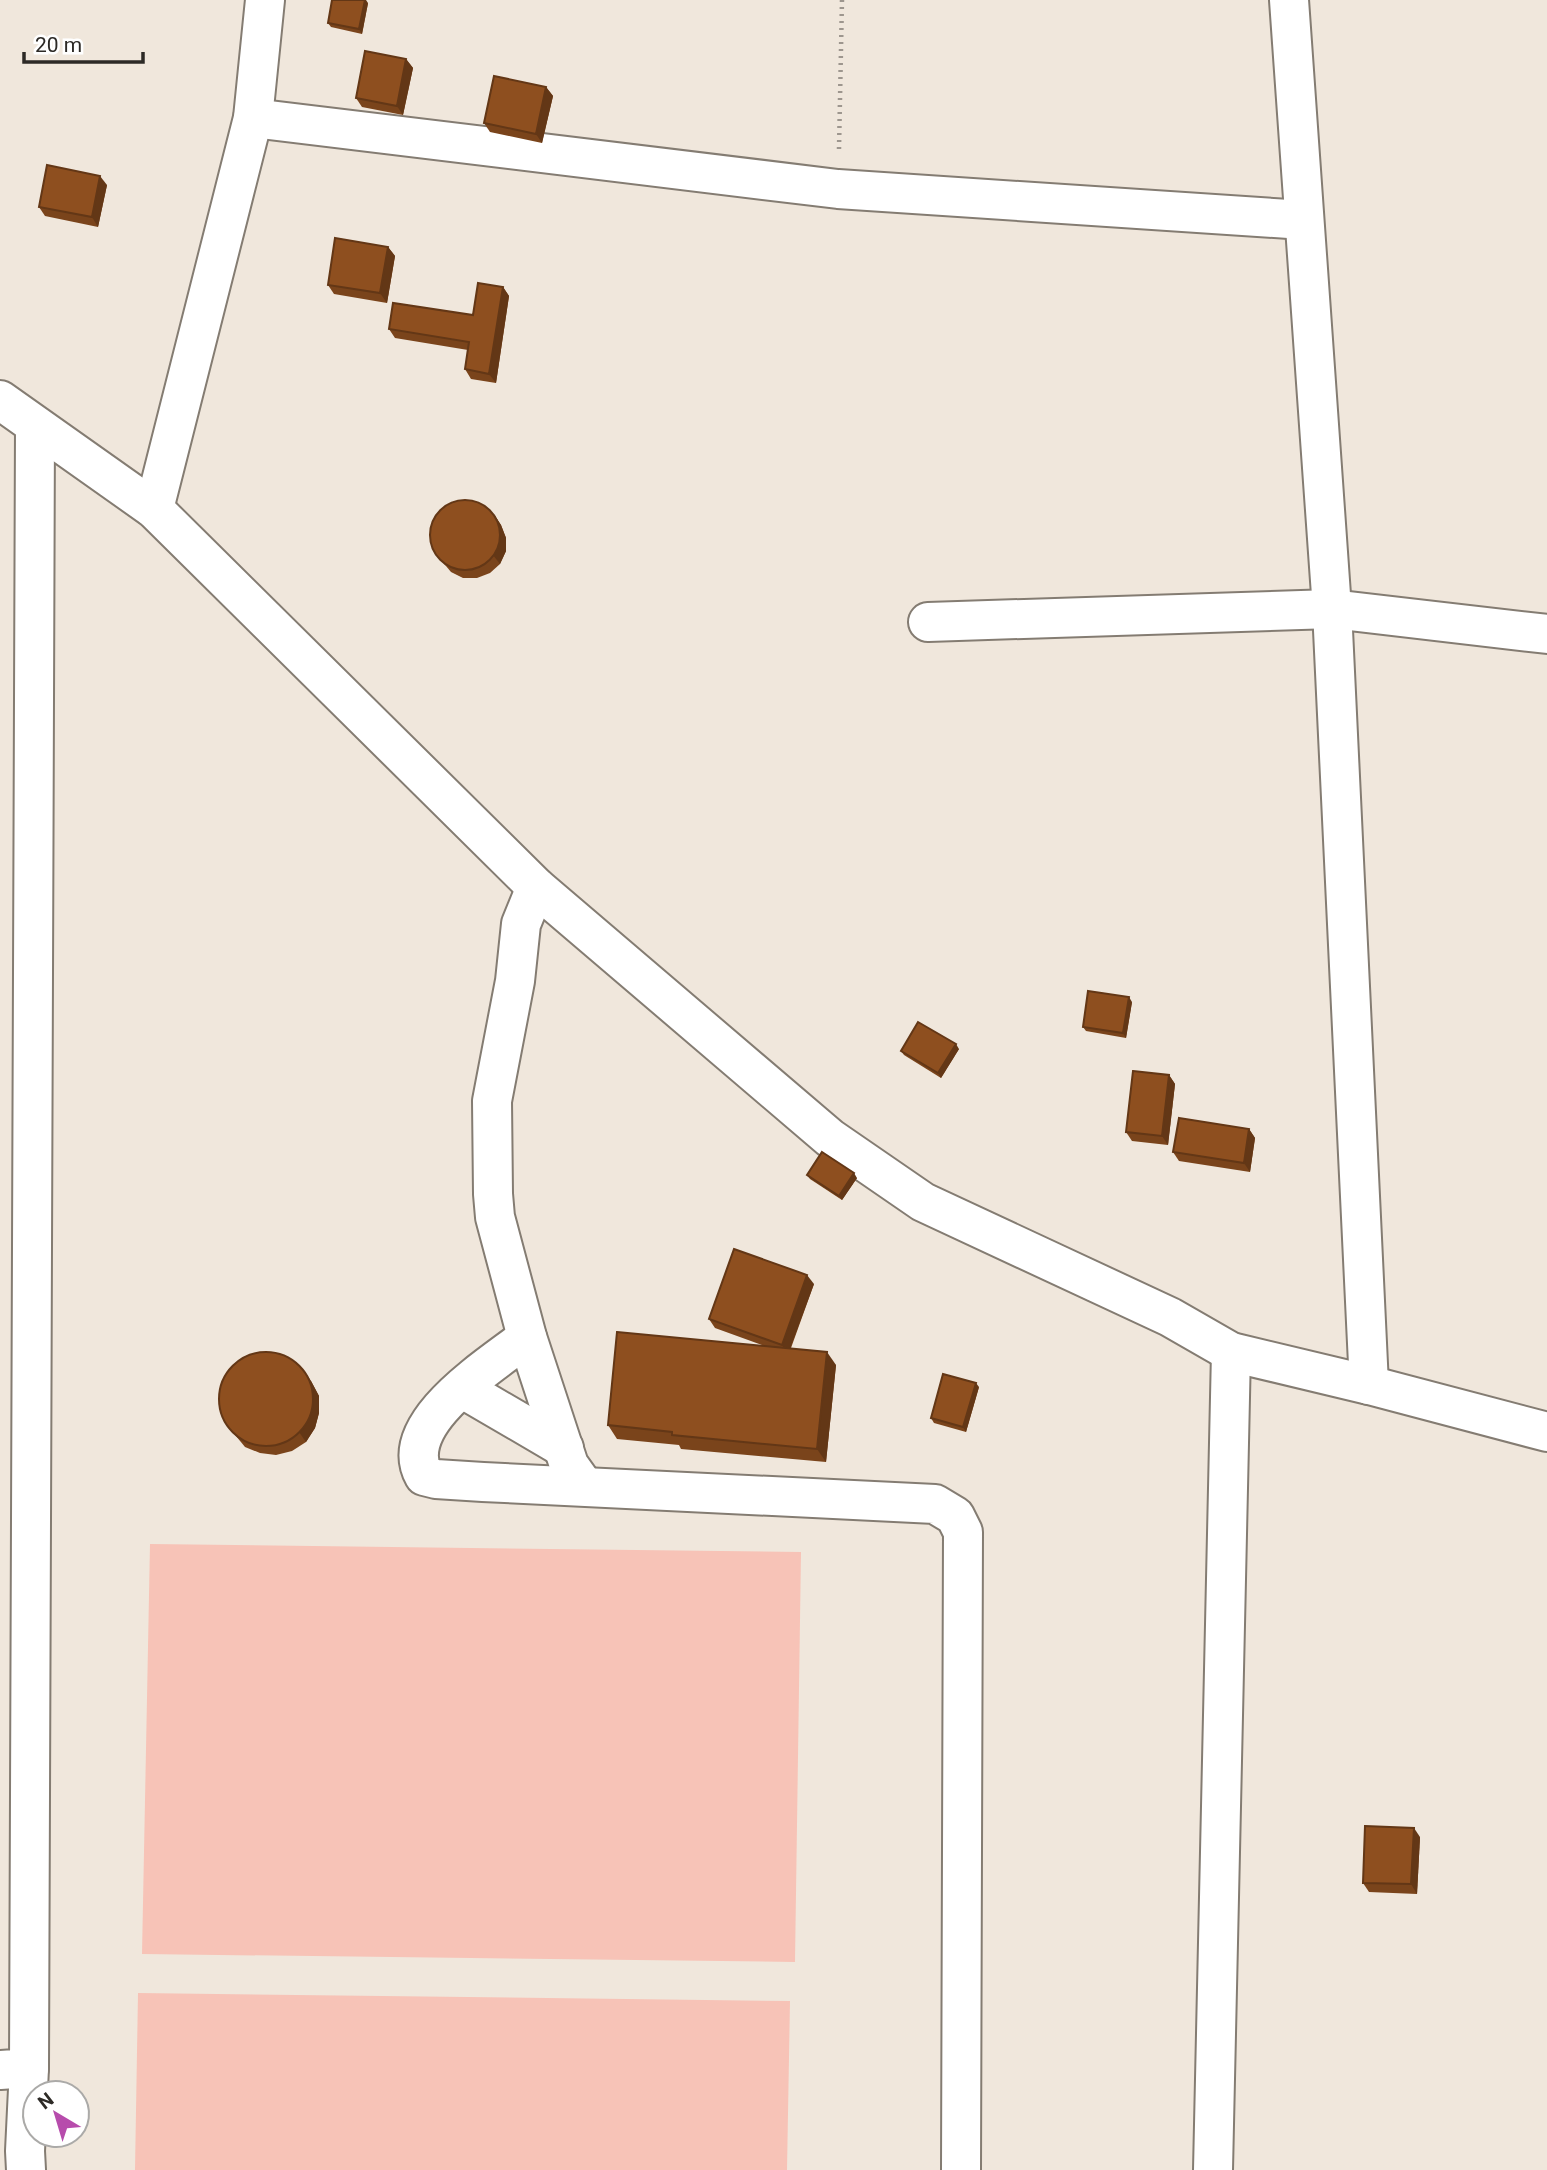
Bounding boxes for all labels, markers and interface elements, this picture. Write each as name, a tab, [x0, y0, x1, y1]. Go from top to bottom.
scale bar	[24, 21, 144, 65]
text: 20 m	[35, 33, 82, 57]
north arrow	[21, 2079, 91, 2149]
text: N	[33, 2088, 58, 2114]

